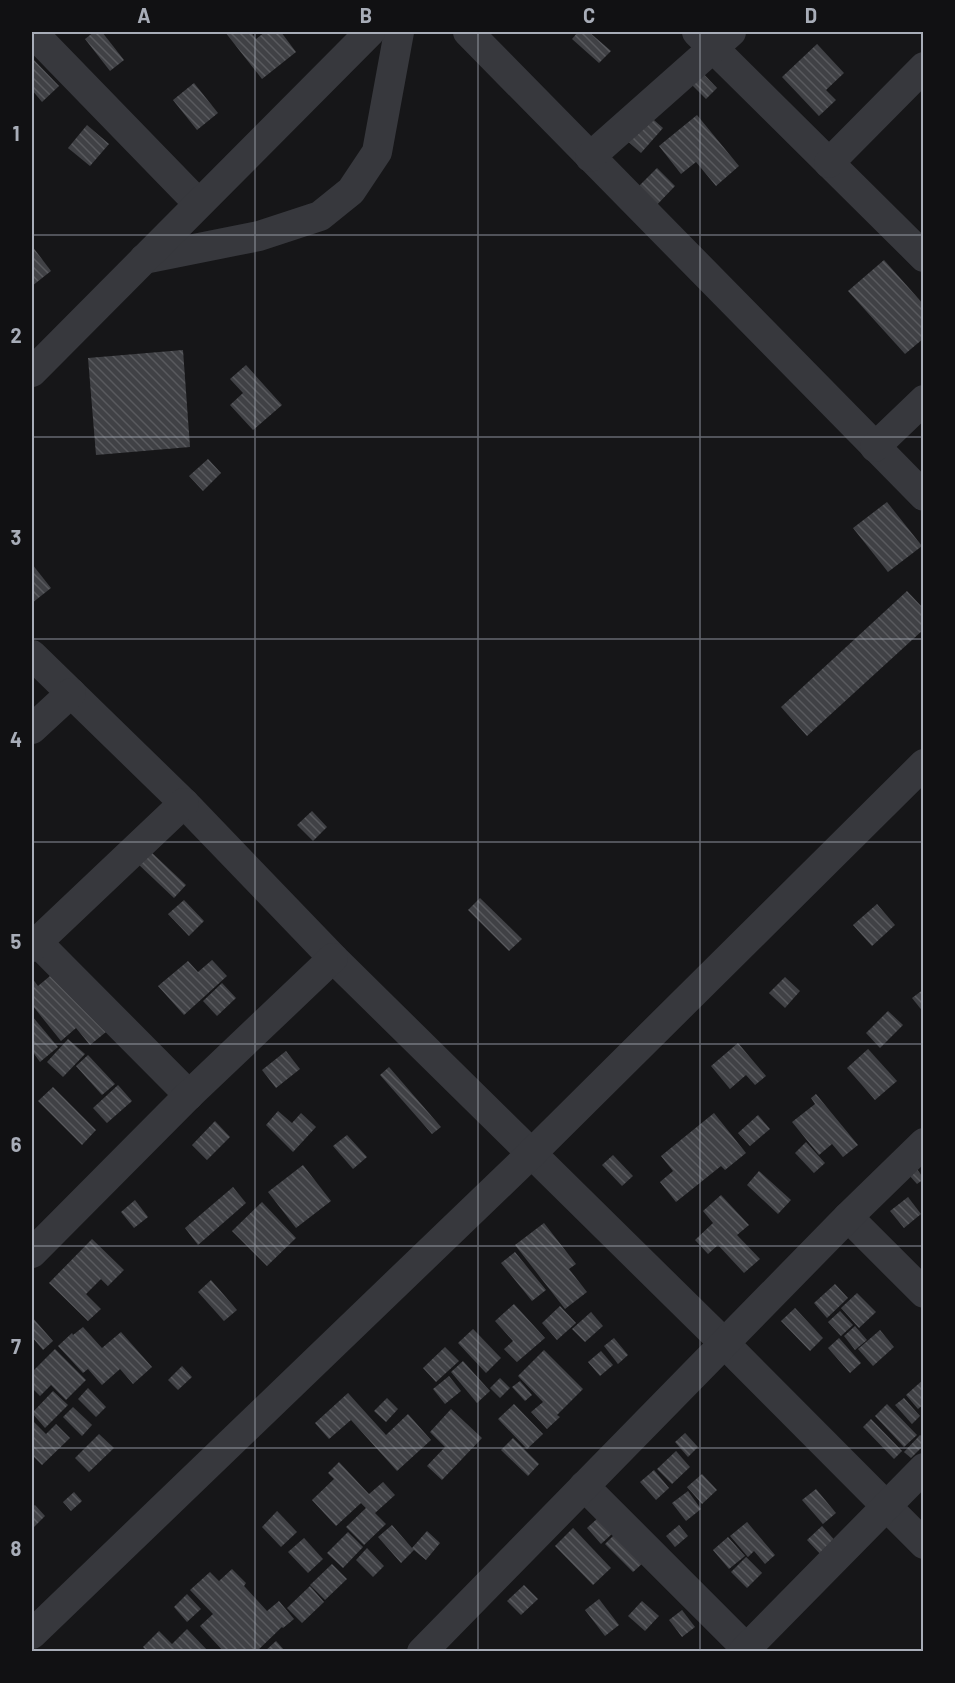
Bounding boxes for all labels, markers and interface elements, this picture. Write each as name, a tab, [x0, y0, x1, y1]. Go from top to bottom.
text: A	[137, 3, 151, 27]
text: B	[360, 3, 372, 27]
text: C	[583, 3, 595, 27]
text: D	[805, 3, 817, 27]
text: 1	[12, 121, 20, 145]
text: 2	[10, 323, 22, 347]
text: 3	[11, 525, 21, 549]
text: 4	[10, 727, 22, 751]
text: 5	[11, 929, 22, 953]
text: 6	[11, 1132, 22, 1156]
text: 7	[11, 1334, 21, 1358]
text: 8	[11, 1536, 22, 1560]

